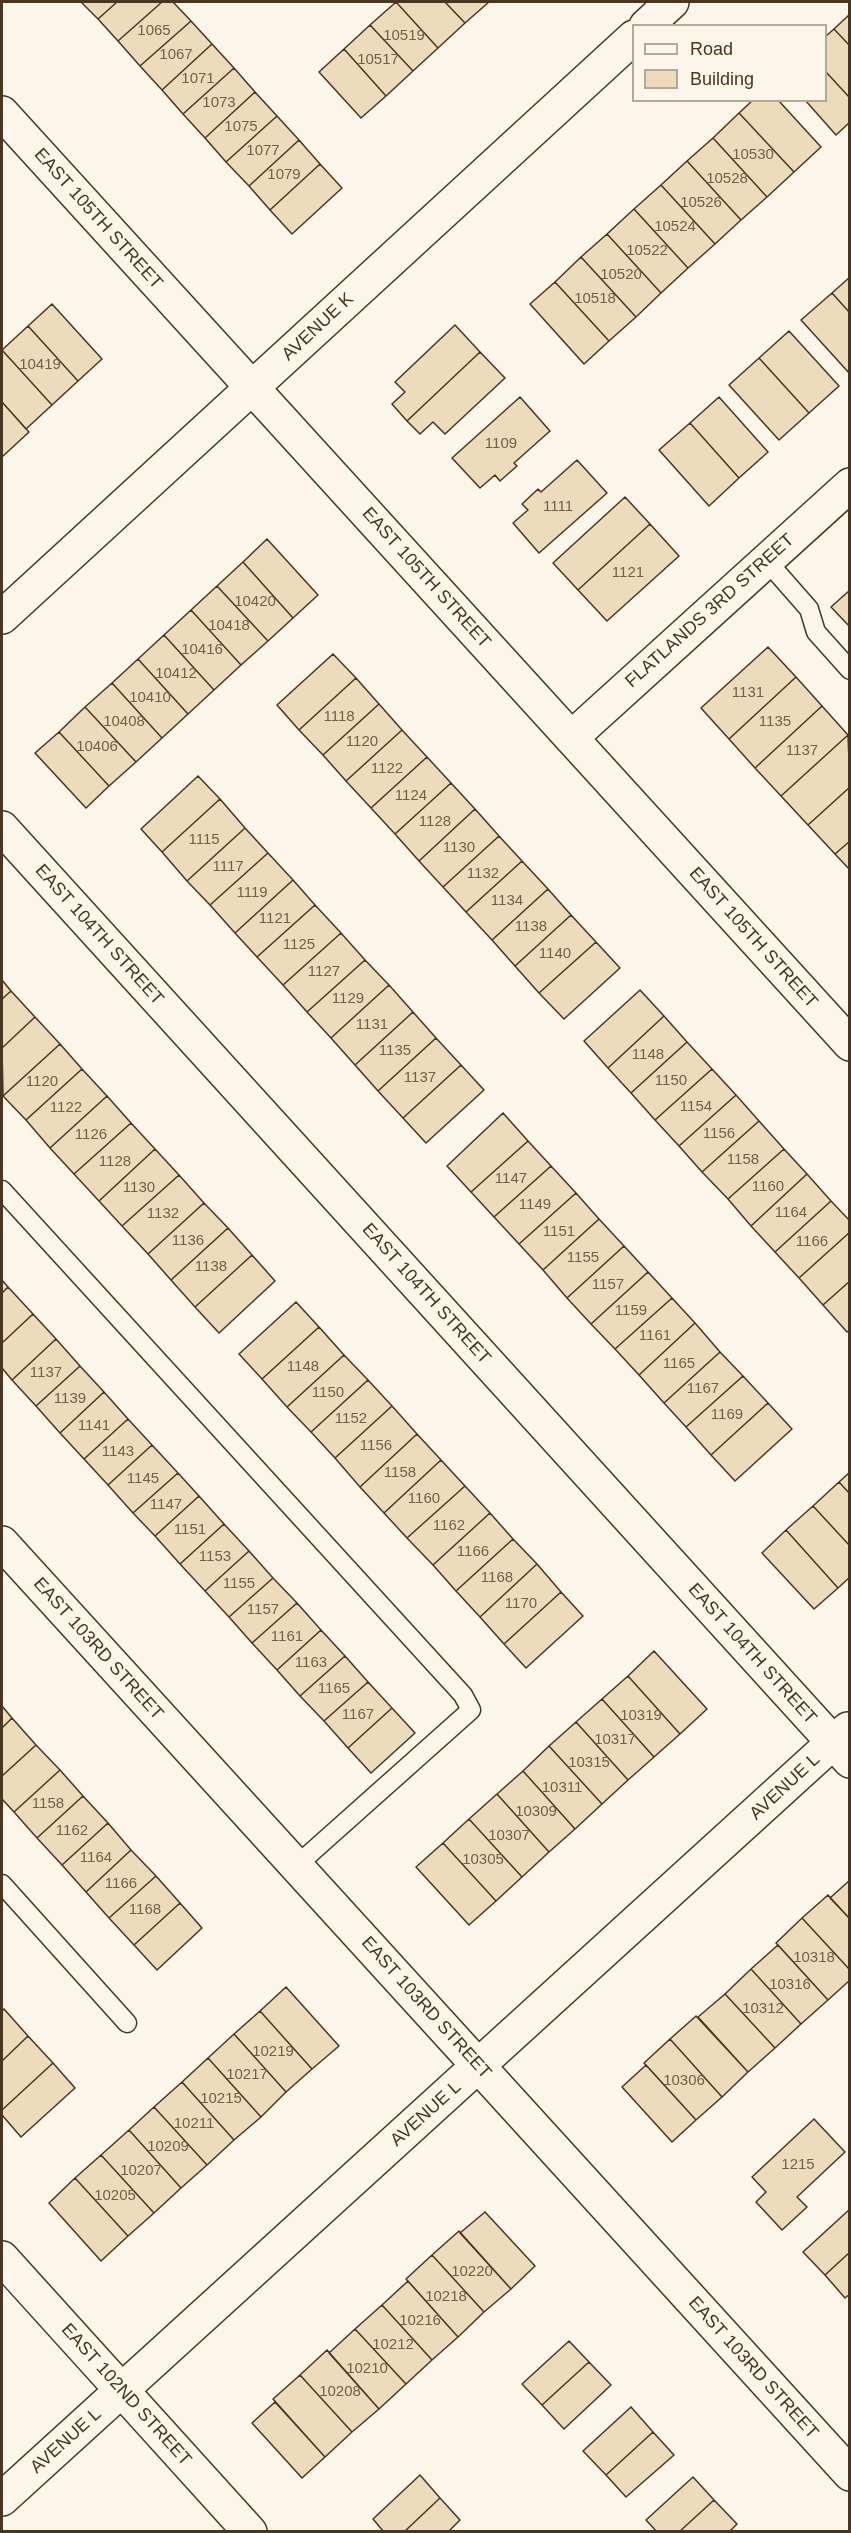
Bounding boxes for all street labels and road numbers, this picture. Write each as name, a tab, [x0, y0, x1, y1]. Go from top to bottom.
street label: EAST 105TH STREET	[29, 144, 167, 294]
street label: AVENUE K	[278, 289, 358, 365]
street label: EAST 105TH STREET	[357, 503, 495, 653]
street label: FLATLANDS 3RD STREET	[621, 529, 799, 693]
street label: EAST 104TH STREET	[30, 860, 168, 1010]
street label: EAST 105TH STREET	[684, 863, 822, 1013]
street label: EAST 104TH STREET	[357, 1219, 495, 1369]
street label: EAST 103RD STREET	[28, 1573, 168, 1725]
street label: EAST 104TH STREET	[683, 1579, 821, 1729]
street label: AVENUE L	[746, 1749, 824, 1825]
street label: EAST 103RD STREET	[356, 1932, 496, 2084]
street label: AVENUE L	[386, 2077, 466, 2151]
street label: EAST 103RD STREET	[683, 2292, 823, 2444]
street label: EAST 102ND STREET	[56, 2319, 196, 2471]
street label: AVENUE L	[26, 2404, 106, 2478]

